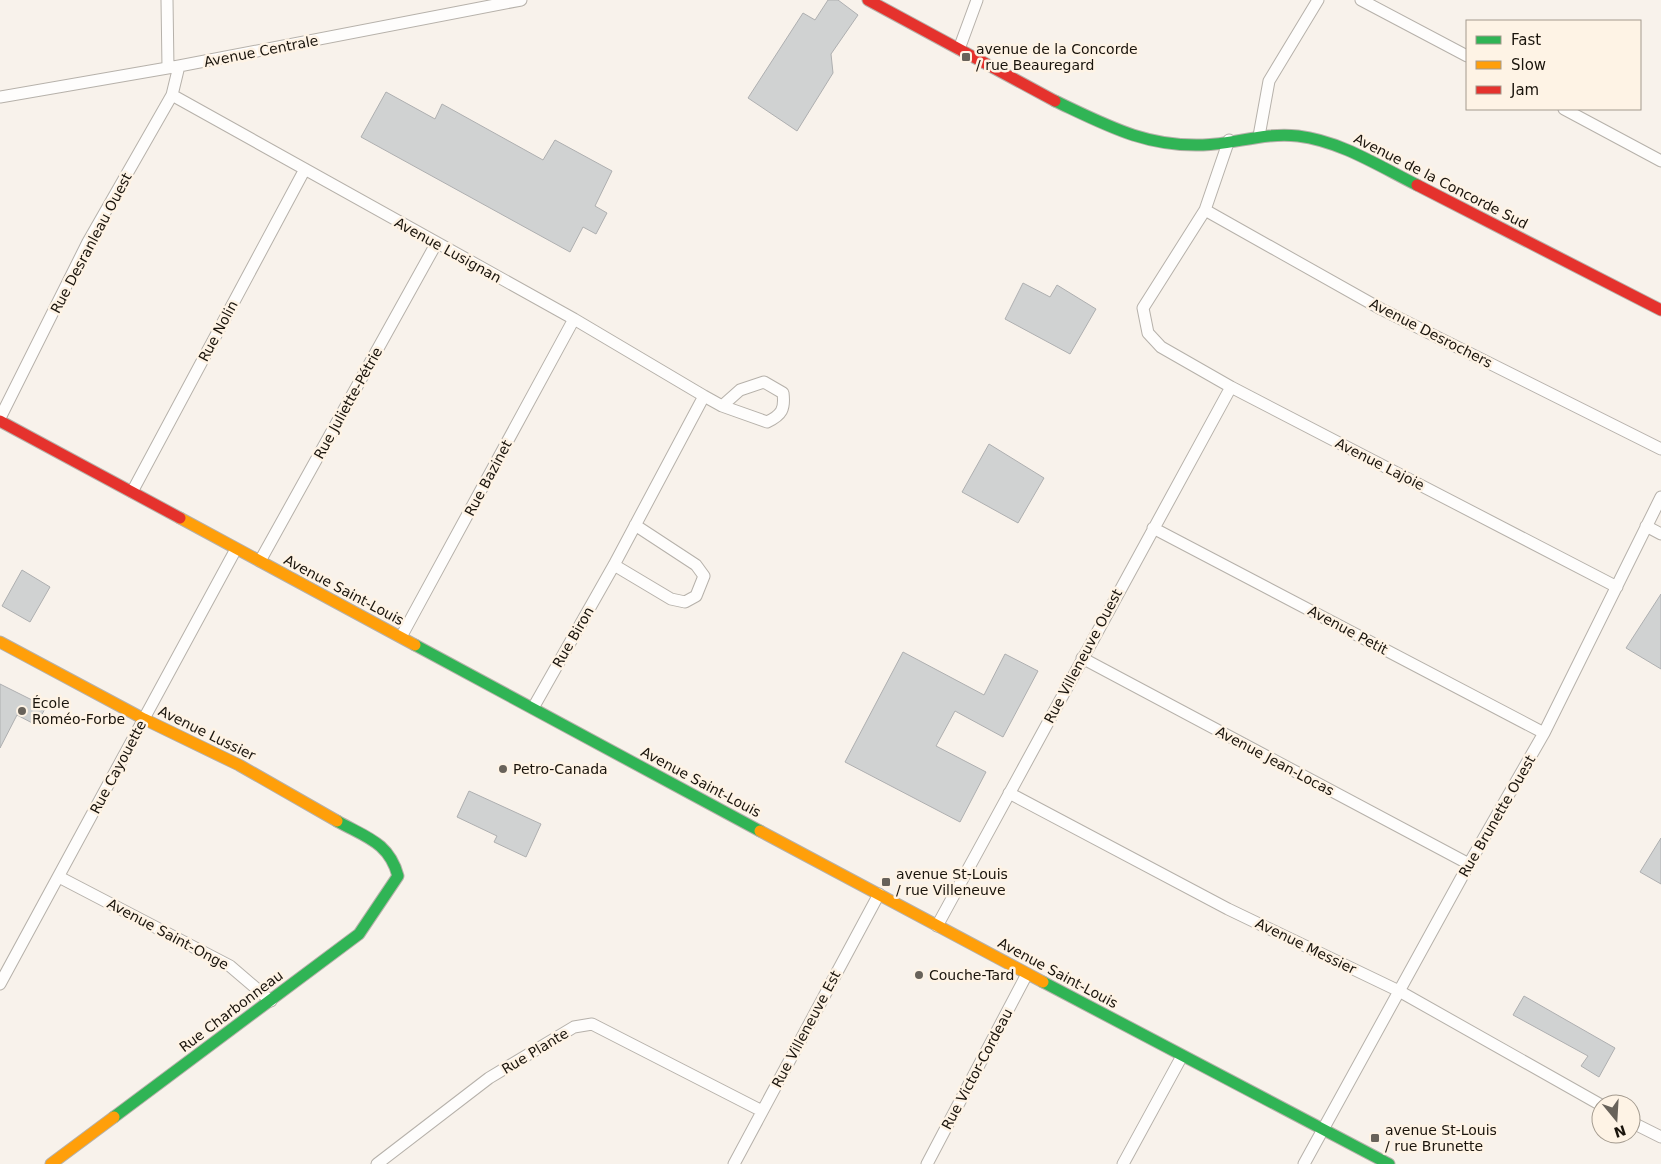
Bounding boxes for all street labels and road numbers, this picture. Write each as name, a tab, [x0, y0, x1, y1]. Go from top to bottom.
street label: Avenue Centrale	[203, 32, 319, 70]
street label: Avenue de la Concorde Sud	[1351, 130, 1531, 232]
street label: Rue Desranleau Ouest	[47, 170, 135, 316]
street label: Avenue Lusignan	[392, 214, 504, 286]
street label: Avenue Desrochers	[1367, 295, 1495, 371]
street label: Rue Nolin	[195, 298, 241, 364]
street label: Rue Juliette-Pétrie	[311, 344, 385, 462]
street label: Avenue Lajoie	[1333, 435, 1427, 493]
street label: Rue Bazinet	[461, 437, 515, 519]
street label: Avenue Saint-Louis	[281, 552, 407, 628]
street label: Rue Villeneuve Ouest	[1041, 586, 1125, 726]
street label: Avenue Petit	[1305, 602, 1391, 658]
street label: Rue Biron	[549, 604, 597, 670]
street label: Avenue Lussier	[156, 703, 258, 763]
street label: Rue Cayouette	[87, 718, 149, 816]
street label: Avenue Jean-Locas	[1213, 723, 1337, 799]
street label: Avenue Saint-Louis	[638, 744, 764, 820]
street label: Rue Brunette Ouest	[1456, 752, 1539, 880]
street label: Avenue Saint-Onge	[105, 895, 231, 973]
street label: Avenue Messier	[1253, 915, 1359, 977]
street label: Avenue Saint-Louis	[995, 935, 1121, 1011]
street label: Rue Charbonneau	[176, 967, 286, 1055]
street label: Rue Villeneuve Est	[768, 967, 844, 1090]
street label: Rue Victor-Cordeau	[938, 1006, 1016, 1132]
street label: Rue Plante	[499, 1025, 571, 1077]

